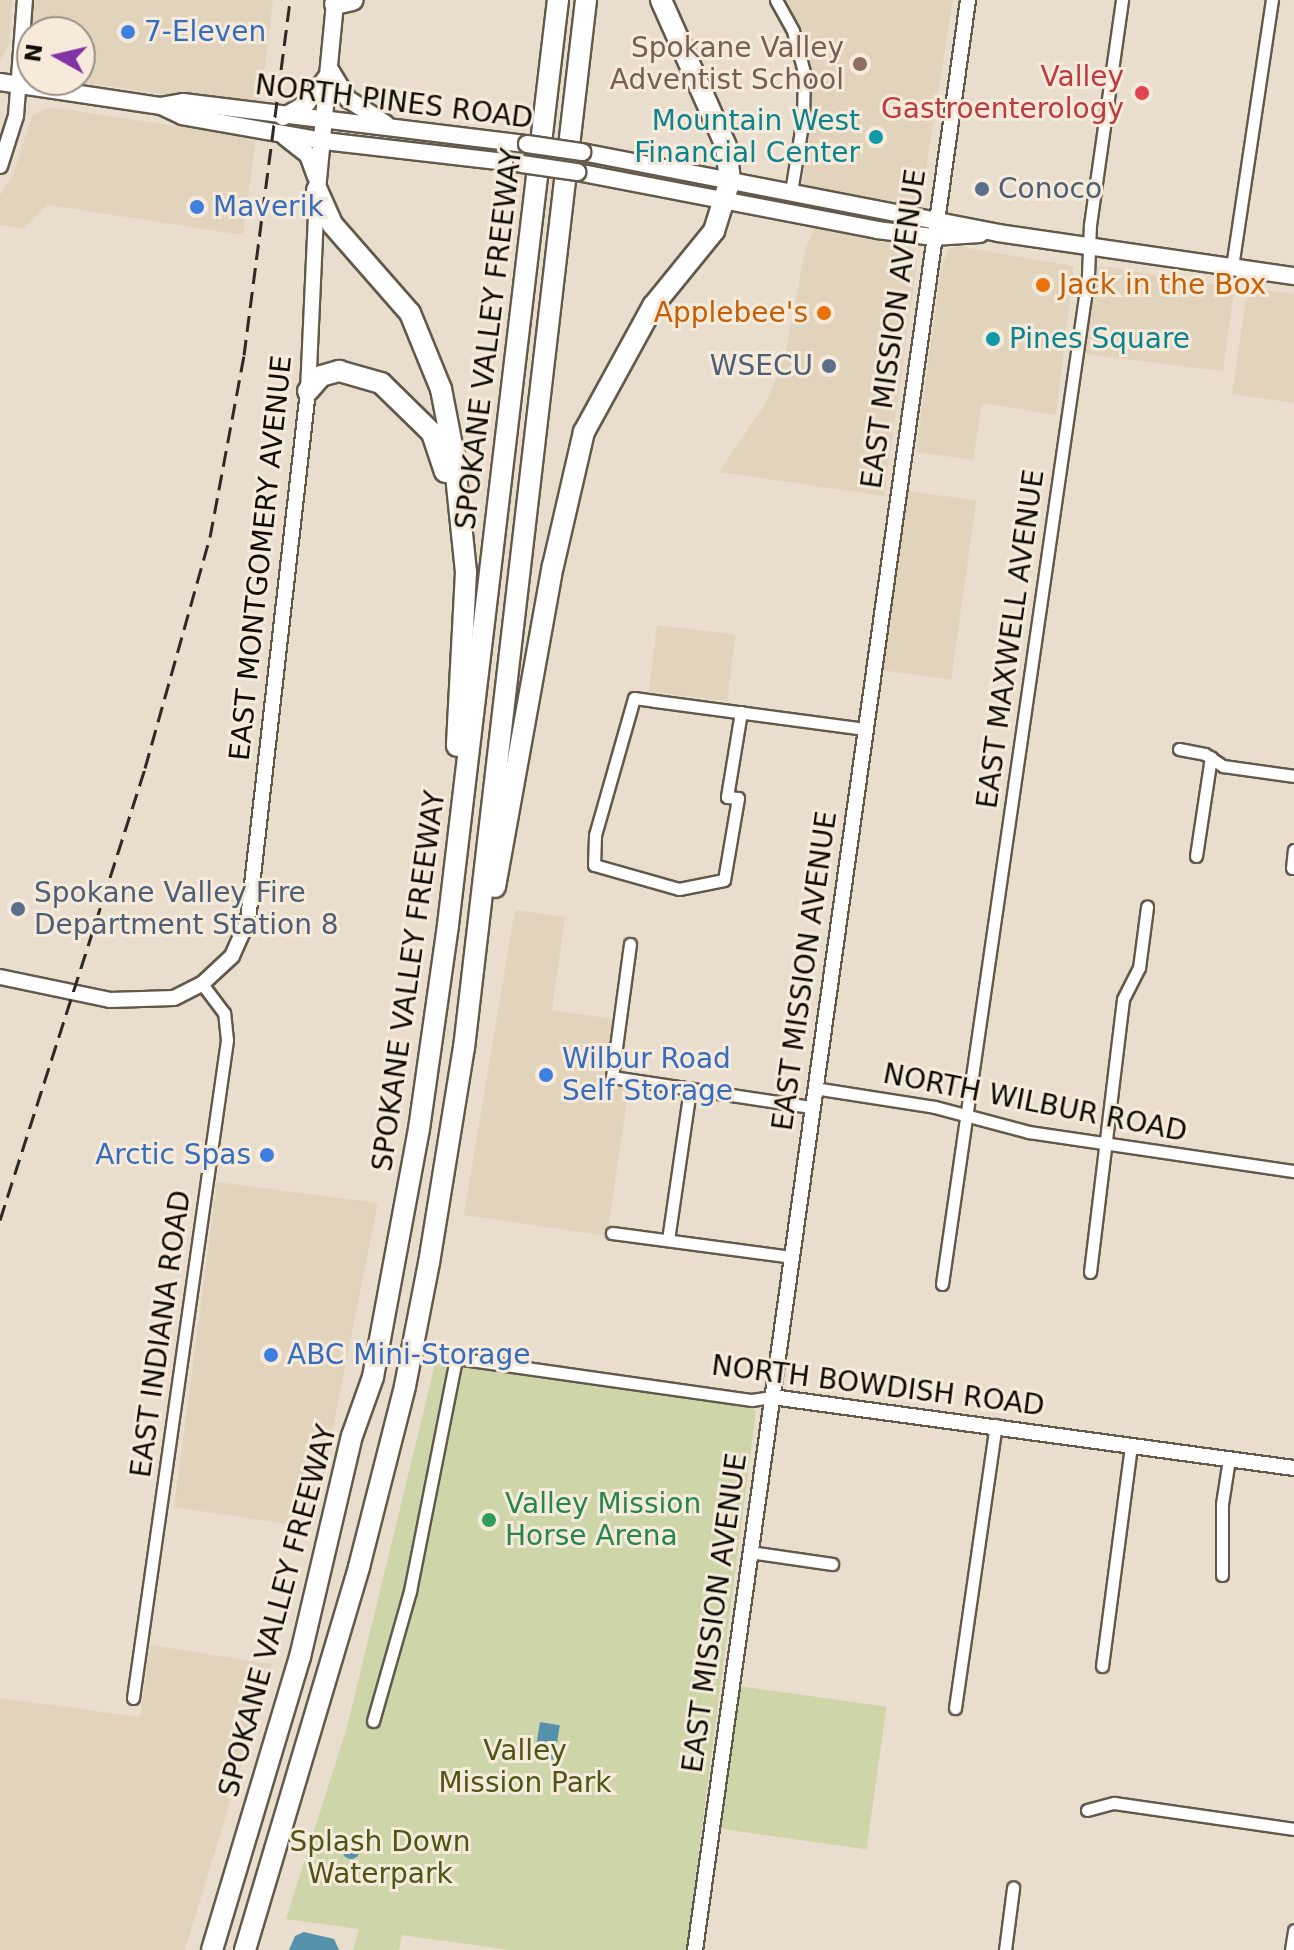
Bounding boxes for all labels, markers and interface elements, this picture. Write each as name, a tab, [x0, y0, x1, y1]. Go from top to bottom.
place label: 7-Eleven	[144, 15, 266, 49]
north arrow	[16, 16, 96, 96]
marker: 7-Eleven	[119, 23, 137, 41]
place label: Spokane Valley Adventist School	[610, 31, 844, 97]
text: N	[20, 42, 47, 64]
marker: Spokane Valley Adventist School	[851, 55, 869, 73]
place label: Valley Gastroenterology	[881, 60, 1124, 126]
street label: NORTH PINES ROAD	[253, 68, 535, 136]
marker: Valley Gastroenterology	[1131, 82, 1153, 104]
place label: Mountain West Financial Center	[634, 104, 860, 170]
marker: Mountain West Financial Center	[867, 128, 885, 146]
street label: SPOKANE VALLEY FREEWAY	[449, 146, 529, 532]
street label: EAST MISSION AVENUE	[855, 167, 933, 491]
place label: Conoco	[998, 172, 1102, 206]
marker: Conoco	[973, 180, 991, 198]
place label: Maverik	[213, 190, 324, 224]
marker: Maverik	[188, 198, 206, 216]
place label: Jack in the Box	[1059, 268, 1266, 302]
marker: Jack in the Box	[1034, 276, 1052, 294]
place label: Applebee's	[654, 296, 808, 330]
marker: Applebee's	[815, 304, 833, 322]
place label: Pines Square	[1009, 322, 1190, 356]
marker: Pines Square	[984, 330, 1002, 348]
place label: WSECU	[710, 349, 813, 383]
street label: EAST MONTGOMERY AVENUE	[223, 354, 299, 762]
marker: WSECU	[820, 357, 838, 375]
street label: EAST MAXWELL AVENUE	[971, 467, 1051, 811]
street label: SPOKANE VALLEY FREEWAY	[366, 789, 452, 1173]
street label: EAST MISSION AVENUE	[766, 809, 844, 1133]
place label: Spokane Valley Fire Department Station 8	[34, 876, 339, 942]
marker: Spokane Valley Fire Department Station 8	[9, 900, 27, 918]
place label: Wilbur Road Self Storage	[562, 1042, 733, 1108]
street label: NORTH WILBUR ROAD	[880, 1057, 1190, 1149]
marker: Wilbur Road Self Storage	[537, 1066, 555, 1084]
place label: Arctic Spas	[95, 1138, 251, 1172]
marker: Arctic Spas	[258, 1146, 276, 1164]
street label: EAST INDIANA ROAD	[124, 1188, 198, 1480]
place label: ABC Mini-Storage	[287, 1338, 530, 1372]
marker: ABC Mini-Storage	[262, 1346, 280, 1364]
street label: NORTH BOWDISH ROAD	[710, 1349, 1046, 1423]
street label: SPOKANE VALLEY FREEWAY	[212, 1421, 344, 1801]
street label: EAST MISSION AVENUE	[676, 1451, 754, 1775]
place label: Valley Mission Horse Arena	[505, 1487, 701, 1553]
marker: Valley Mission Horse Arena	[480, 1511, 498, 1529]
park label: Valley Mission Park	[438, 1734, 612, 1800]
park label: Splash Down Waterpark	[289, 1825, 471, 1891]

